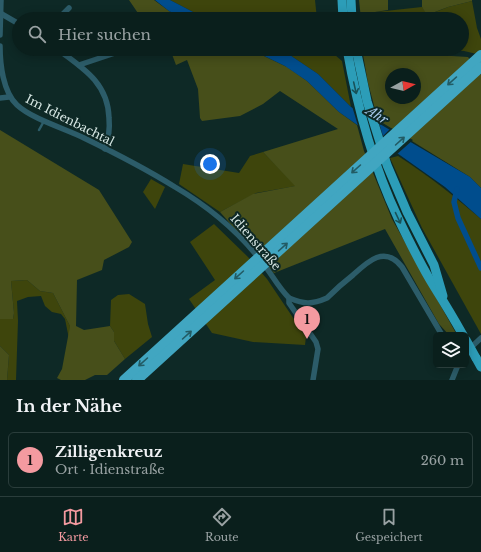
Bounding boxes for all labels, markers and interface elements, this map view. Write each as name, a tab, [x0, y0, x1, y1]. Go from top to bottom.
search box	[12, 12, 469, 56]
icon: search	[26, 23, 48, 45]
text: Hier suchen	[58, 25, 151, 44]
north arrow	[385, 68, 421, 104]
one-way arrow	[447, 76, 457, 86]
one-way arrow	[351, 81, 359, 94]
street label: Im Idienbachtal	[23, 91, 117, 149]
water label: Ahr	[361, 101, 392, 129]
one-way arrow	[395, 136, 405, 146]
your location	[200, 154, 220, 174]
one-way arrow	[351, 164, 361, 173]
street label: Idienstraße	[228, 211, 285, 273]
one-way arrow	[395, 212, 402, 224]
one-way arrow	[278, 243, 288, 252]
one-way arrow	[234, 270, 244, 280]
pin: 1	[294, 306, 320, 339]
one-way arrow	[182, 330, 192, 340]
map controls	[433, 332, 469, 368]
button: layers	[433, 332, 469, 368]
one-way arrow	[138, 358, 148, 367]
text: In der Nähe	[16, 396, 122, 417]
text: Zilligenkreuz	[55, 442, 162, 461]
text: 1	[27, 452, 33, 469]
text: 260 m	[421, 452, 464, 469]
text: Ort · Idienstraße	[55, 461, 165, 478]
tab: Karte	[58, 506, 89, 544]
tab: Route	[205, 506, 239, 544]
tab: Gespeichert	[355, 506, 423, 544]

